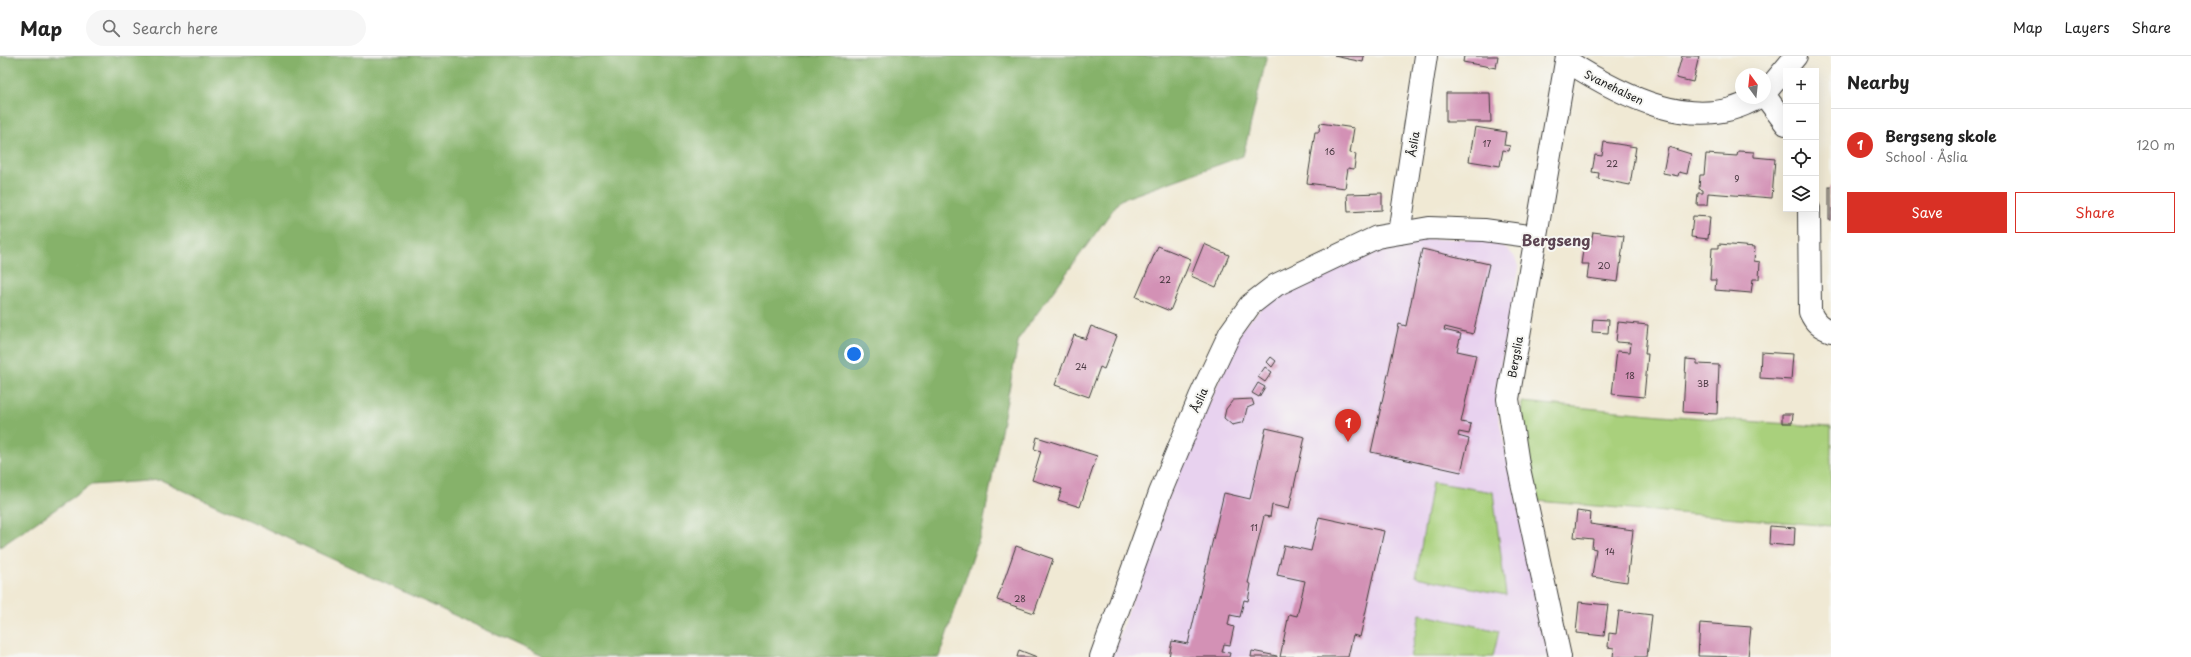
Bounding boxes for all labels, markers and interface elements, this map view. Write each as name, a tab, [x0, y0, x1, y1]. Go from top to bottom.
search box	[86, 10, 366, 46]
text: Map	[20, 14, 62, 42]
text: Search here	[132, 16, 218, 39]
icon: search	[100, 17, 122, 39]
text: Map	[2013, 17, 2043, 38]
text: Layers	[2065, 17, 2110, 38]
text: Share	[2132, 17, 2171, 38]
street label: Svanehalsen	[1581, 65, 1647, 109]
north arrow	[1735, 68, 1771, 104]
map controls	[1783, 68, 1819, 212]
button: +	[1783, 68, 1819, 104]
text: Nearby	[1847, 69, 1909, 95]
button: −	[1783, 104, 1819, 140]
text: Bergseng skole	[1885, 124, 1997, 147]
street label: Åslia	[1403, 130, 1423, 158]
text: 1	[1857, 135, 1863, 154]
text: 120 m	[2136, 135, 2175, 154]
house number: 17	[1483, 136, 1492, 150]
button: locate	[1783, 140, 1819, 176]
house number: 16	[1325, 144, 1335, 158]
text: School · Åslia	[1885, 147, 1968, 166]
house number: 22	[1606, 156, 1618, 170]
house number: 9	[1734, 171, 1740, 185]
button: layers	[1783, 176, 1819, 212]
button: Save	[1847, 192, 2007, 233]
button: Share	[2015, 192, 2175, 233]
district label: Bergseng	[1522, 228, 1590, 251]
house number: 20	[1598, 258, 1611, 272]
house number: 22	[1159, 272, 1171, 286]
street label: Bergslia	[1503, 335, 1527, 379]
your location	[844, 344, 864, 364]
house number: 24	[1075, 359, 1087, 373]
house number: 18	[1625, 368, 1635, 382]
house number: 3B	[1697, 376, 1709, 390]
street label: Åslia	[1186, 385, 1212, 415]
pin: 1	[1335, 409, 1361, 442]
house number: 11	[1250, 520, 1258, 534]
house number: 14	[1605, 544, 1615, 558]
house number: 28	[1014, 591, 1026, 605]

